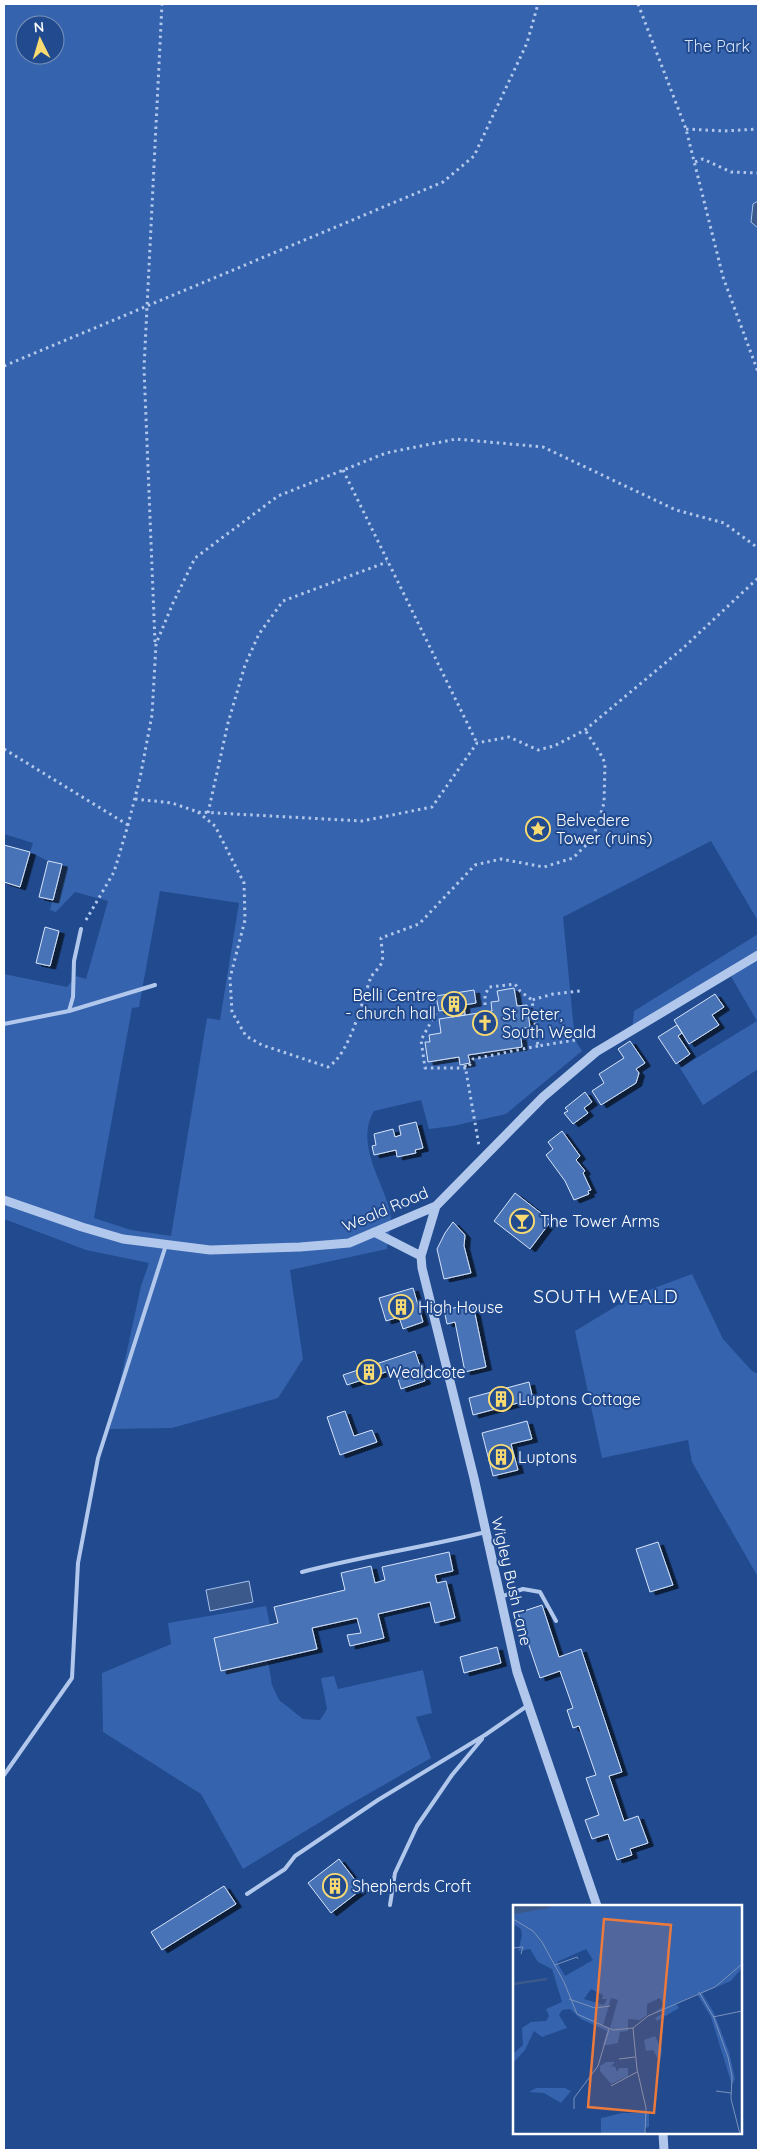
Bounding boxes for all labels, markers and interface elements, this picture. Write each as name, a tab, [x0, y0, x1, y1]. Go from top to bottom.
north arrow	[15, 15, 65, 65]
text: N	[33, 18, 45, 36]
park label: The Park	[684, 36, 750, 56]
place label: Belvedere Tower (ruins)	[556, 810, 652, 848]
place icon: Belvedere Tower (ruins)	[525, 816, 551, 842]
place label: Belli Centre - church hall	[345, 985, 436, 1023]
building icon: Belli Centre - church hall	[441, 991, 467, 1017]
place label: St Peter, South Weald	[502, 1004, 596, 1042]
church icon: St Peter, South Weald	[472, 1010, 498, 1036]
street label: Weald Road	[339, 1182, 431, 1236]
bar icon: The Tower Arms	[509, 1208, 535, 1234]
place label: The Tower Arms	[540, 1211, 660, 1231]
district label: SOUTH WEALD	[533, 1284, 679, 1308]
building icon: High House	[388, 1294, 414, 1320]
place label: High House	[418, 1297, 503, 1317]
building icon: Wealdcote	[356, 1359, 382, 1385]
place label: Wealdcote	[386, 1362, 466, 1382]
building icon: Luptons Cottage	[488, 1386, 514, 1412]
place label: Luptons Cottage	[518, 1389, 641, 1409]
building icon: Luptons	[488, 1444, 514, 1470]
place label: Luptons	[518, 1447, 577, 1467]
street label: Wigley Bush Lane	[487, 1515, 537, 1647]
building icon: Shepherds Croft	[322, 1873, 348, 1899]
place label: Shepherds Croft	[352, 1876, 471, 1896]
inset map	[513, 1905, 742, 2134]

